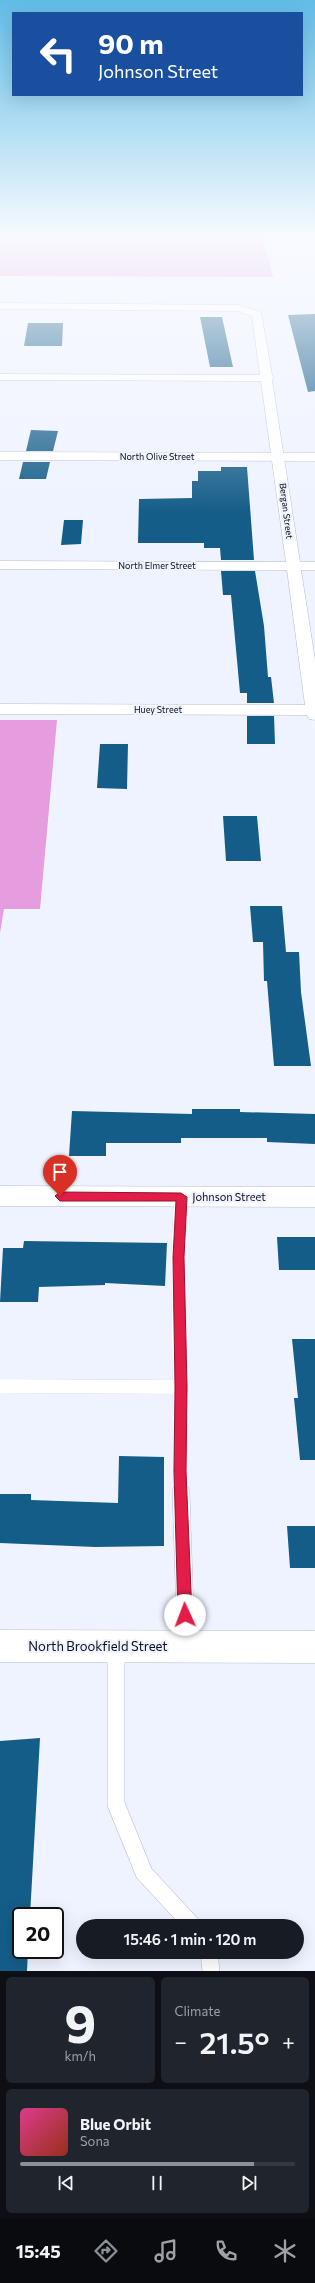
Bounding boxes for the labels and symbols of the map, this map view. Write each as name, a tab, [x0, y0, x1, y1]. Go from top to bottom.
street label: North Olive Street	[120, 451, 195, 462]
street label: Bergan Street	[278, 482, 295, 540]
street label: North Elmer Street	[118, 560, 196, 571]
street label: Huey Street	[134, 704, 182, 715]
pin	[43, 1155, 77, 1196]
street label: Johnson Street	[192, 1190, 266, 1204]
position arrow	[164, 1594, 206, 1636]
street label: North Brookfield Street	[28, 1638, 168, 1654]
speed limit sign: 20	[12, 1907, 64, 1959]

